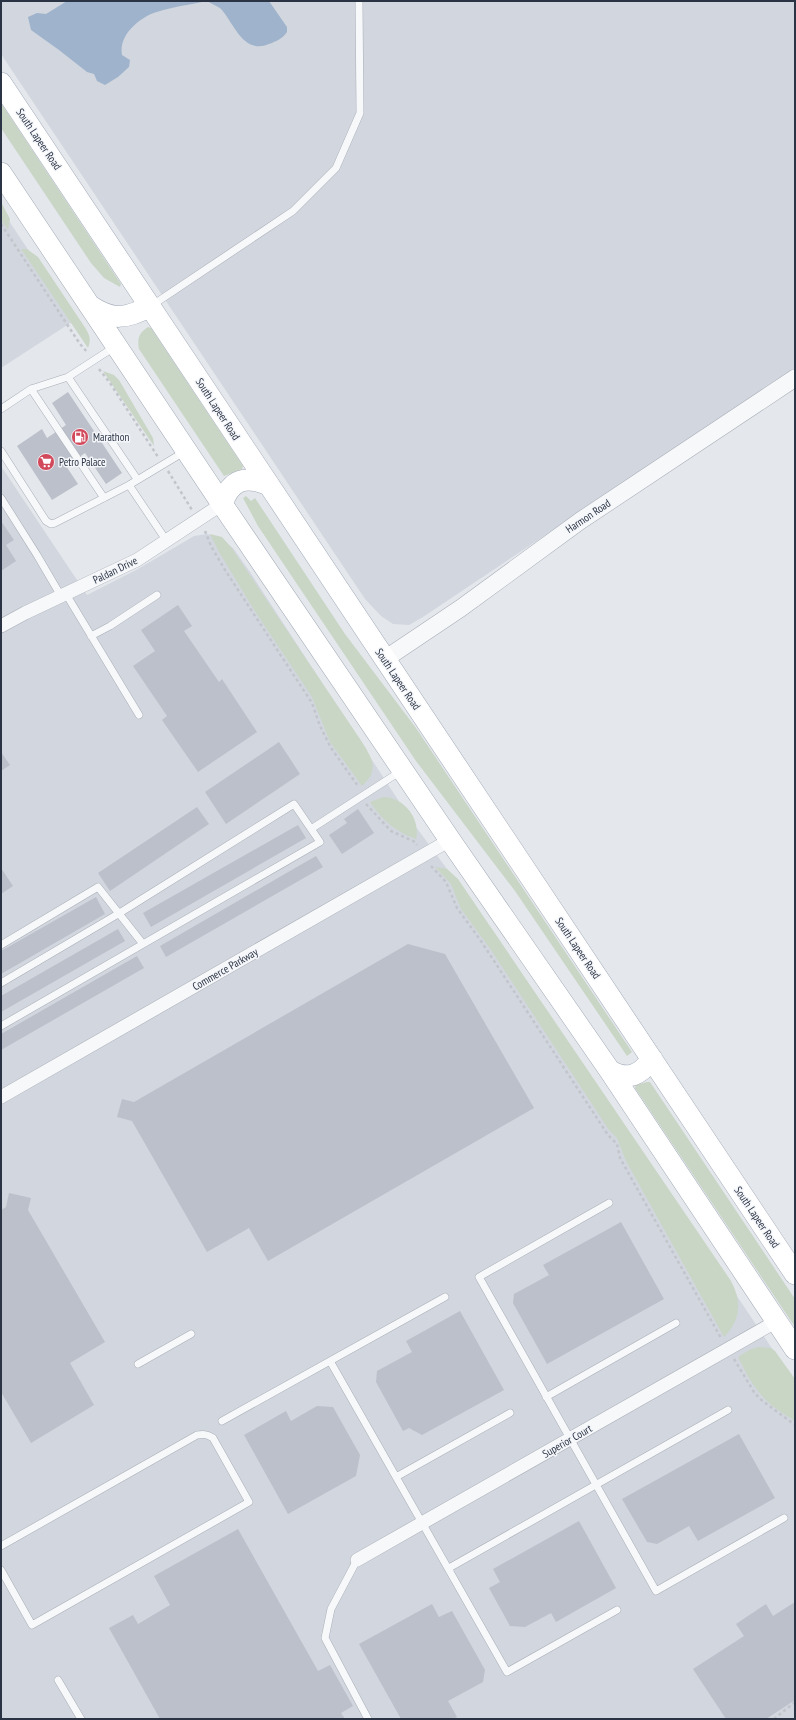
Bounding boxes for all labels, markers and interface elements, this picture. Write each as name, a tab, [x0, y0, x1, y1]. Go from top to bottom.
street label: South Lapeer Road	[13, 106, 65, 173]
street label: South Lapeer Road	[193, 375, 243, 443]
fuel station icon: Marathon	[70, 427, 90, 447]
place label: Marathon	[93, 430, 129, 444]
supermarket icon: Petro Palace	[36, 452, 56, 472]
place label: Petro Palace	[59, 455, 106, 469]
street label: Harmon Road	[563, 496, 613, 536]
street label: Paldan Drive	[90, 553, 140, 587]
street label: South Lapeer Road	[372, 646, 424, 713]
street label: South Lapeer Road	[552, 915, 604, 982]
street label: Commerce Parkway	[190, 944, 261, 993]
street label: South Lapeer Road	[731, 1184, 783, 1251]
street label: Superior Court	[540, 1421, 594, 1461]

